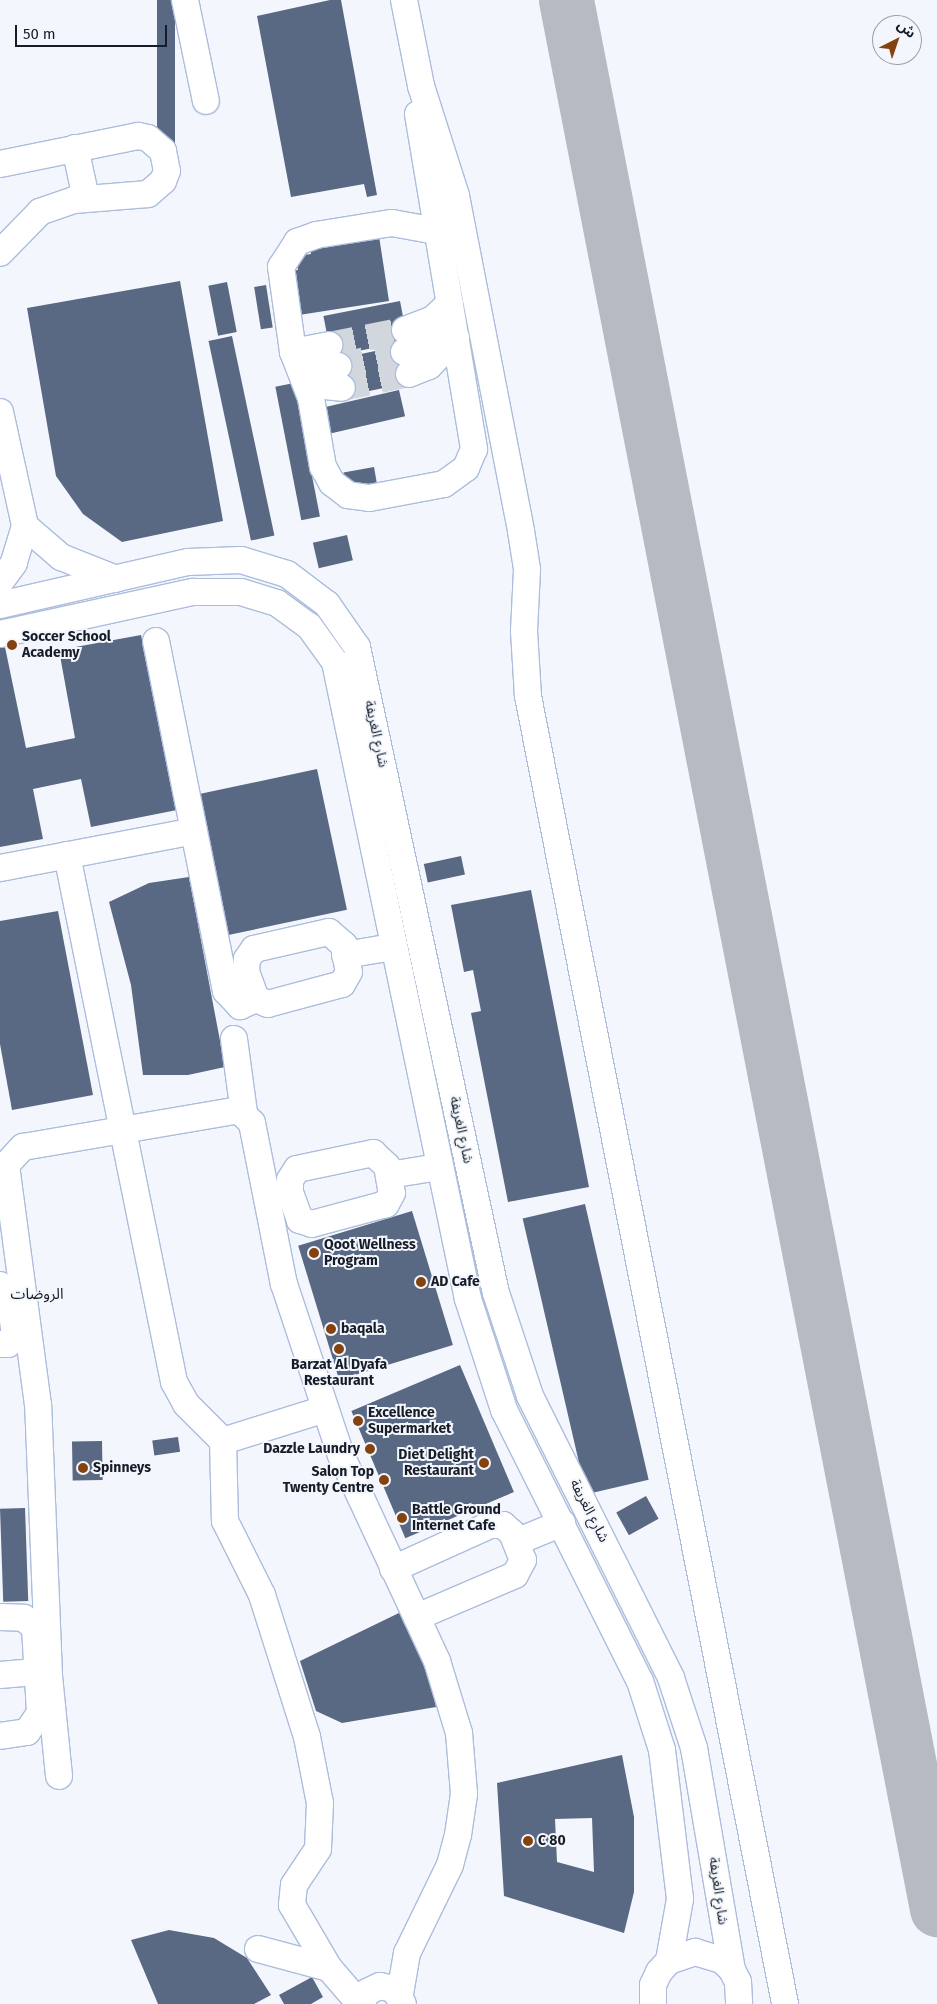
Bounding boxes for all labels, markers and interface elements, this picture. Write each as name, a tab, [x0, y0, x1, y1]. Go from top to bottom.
scale bar	[18, 15, 170, 47]
north arrow	[872, 15, 922, 65]
text: ش	[894, 16, 919, 42]
text: 50 m	[23, 25, 56, 43]
place label: Soccer School Academy	[22, 629, 111, 662]
marker: Soccer School Academy	[6, 639, 18, 651]
street label: شارع الغريفة	[361, 699, 391, 769]
street label: شارع الغريفة	[446, 1095, 476, 1165]
place label: Qoot Wellness Program	[324, 1237, 416, 1270]
marker: Qoot Wellness Program	[308, 1247, 320, 1259]
place label: AD Cafe	[431, 1274, 480, 1290]
marker: AD Cafe	[415, 1276, 427, 1288]
district label: الروضات	[11, 1286, 63, 1304]
place label: baqala	[341, 1321, 385, 1337]
marker: baqala	[325, 1323, 337, 1335]
marker: Barzat Al Dyafa Restaurant	[333, 1343, 345, 1355]
place label: Barzat Al Dyafa Restaurant	[291, 1357, 387, 1390]
place label: Excellence Supermarket	[368, 1405, 452, 1438]
marker: Excellence Supermarket	[352, 1415, 364, 1427]
place label: Dazzle Laundry	[263, 1441, 360, 1457]
marker: Dazzle Laundry	[364, 1443, 376, 1455]
place label: Diet Delight Restaurant	[398, 1447, 474, 1480]
marker: Diet Delight Restaurant	[478, 1457, 490, 1469]
place label: Spinneys	[93, 1460, 151, 1476]
marker: Spinneys	[77, 1462, 89, 1474]
place label: Salon Top Twenty Centre	[283, 1464, 374, 1496]
marker: Salon Top Twenty Centre	[378, 1474, 390, 1486]
street label: شارع الغريفة	[566, 1477, 612, 1545]
place label: Battle Ground Internet Cafe	[412, 1502, 501, 1534]
marker: Battle Ground Internet Cafe	[396, 1512, 408, 1524]
place label: C 80	[538, 1833, 566, 1849]
marker: C 80	[522, 1835, 534, 1847]
street label: شارع الغريفة	[705, 1856, 731, 1926]

